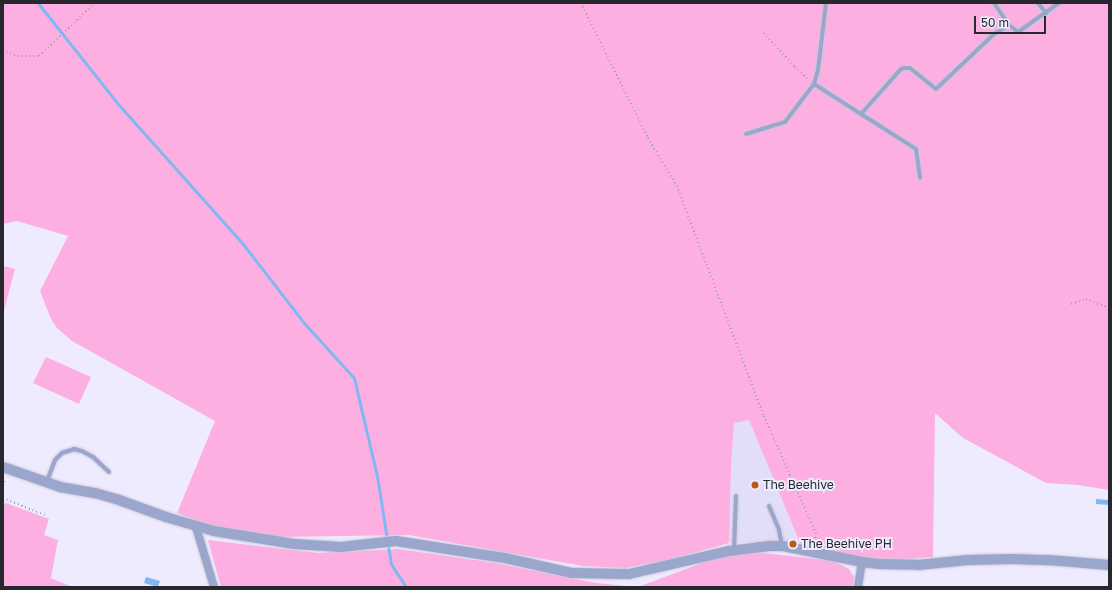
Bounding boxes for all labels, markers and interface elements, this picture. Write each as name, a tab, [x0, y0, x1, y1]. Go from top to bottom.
scale bar	[976, 8, 1048, 34]
text: 50 m	[981, 15, 1009, 30]
place label: The Beehive	[763, 478, 834, 492]
marker: The Beehive	[750, 480, 760, 490]
place label: The Beehive PH	[801, 537, 892, 551]
marker: The Beehive PH	[788, 539, 798, 549]

